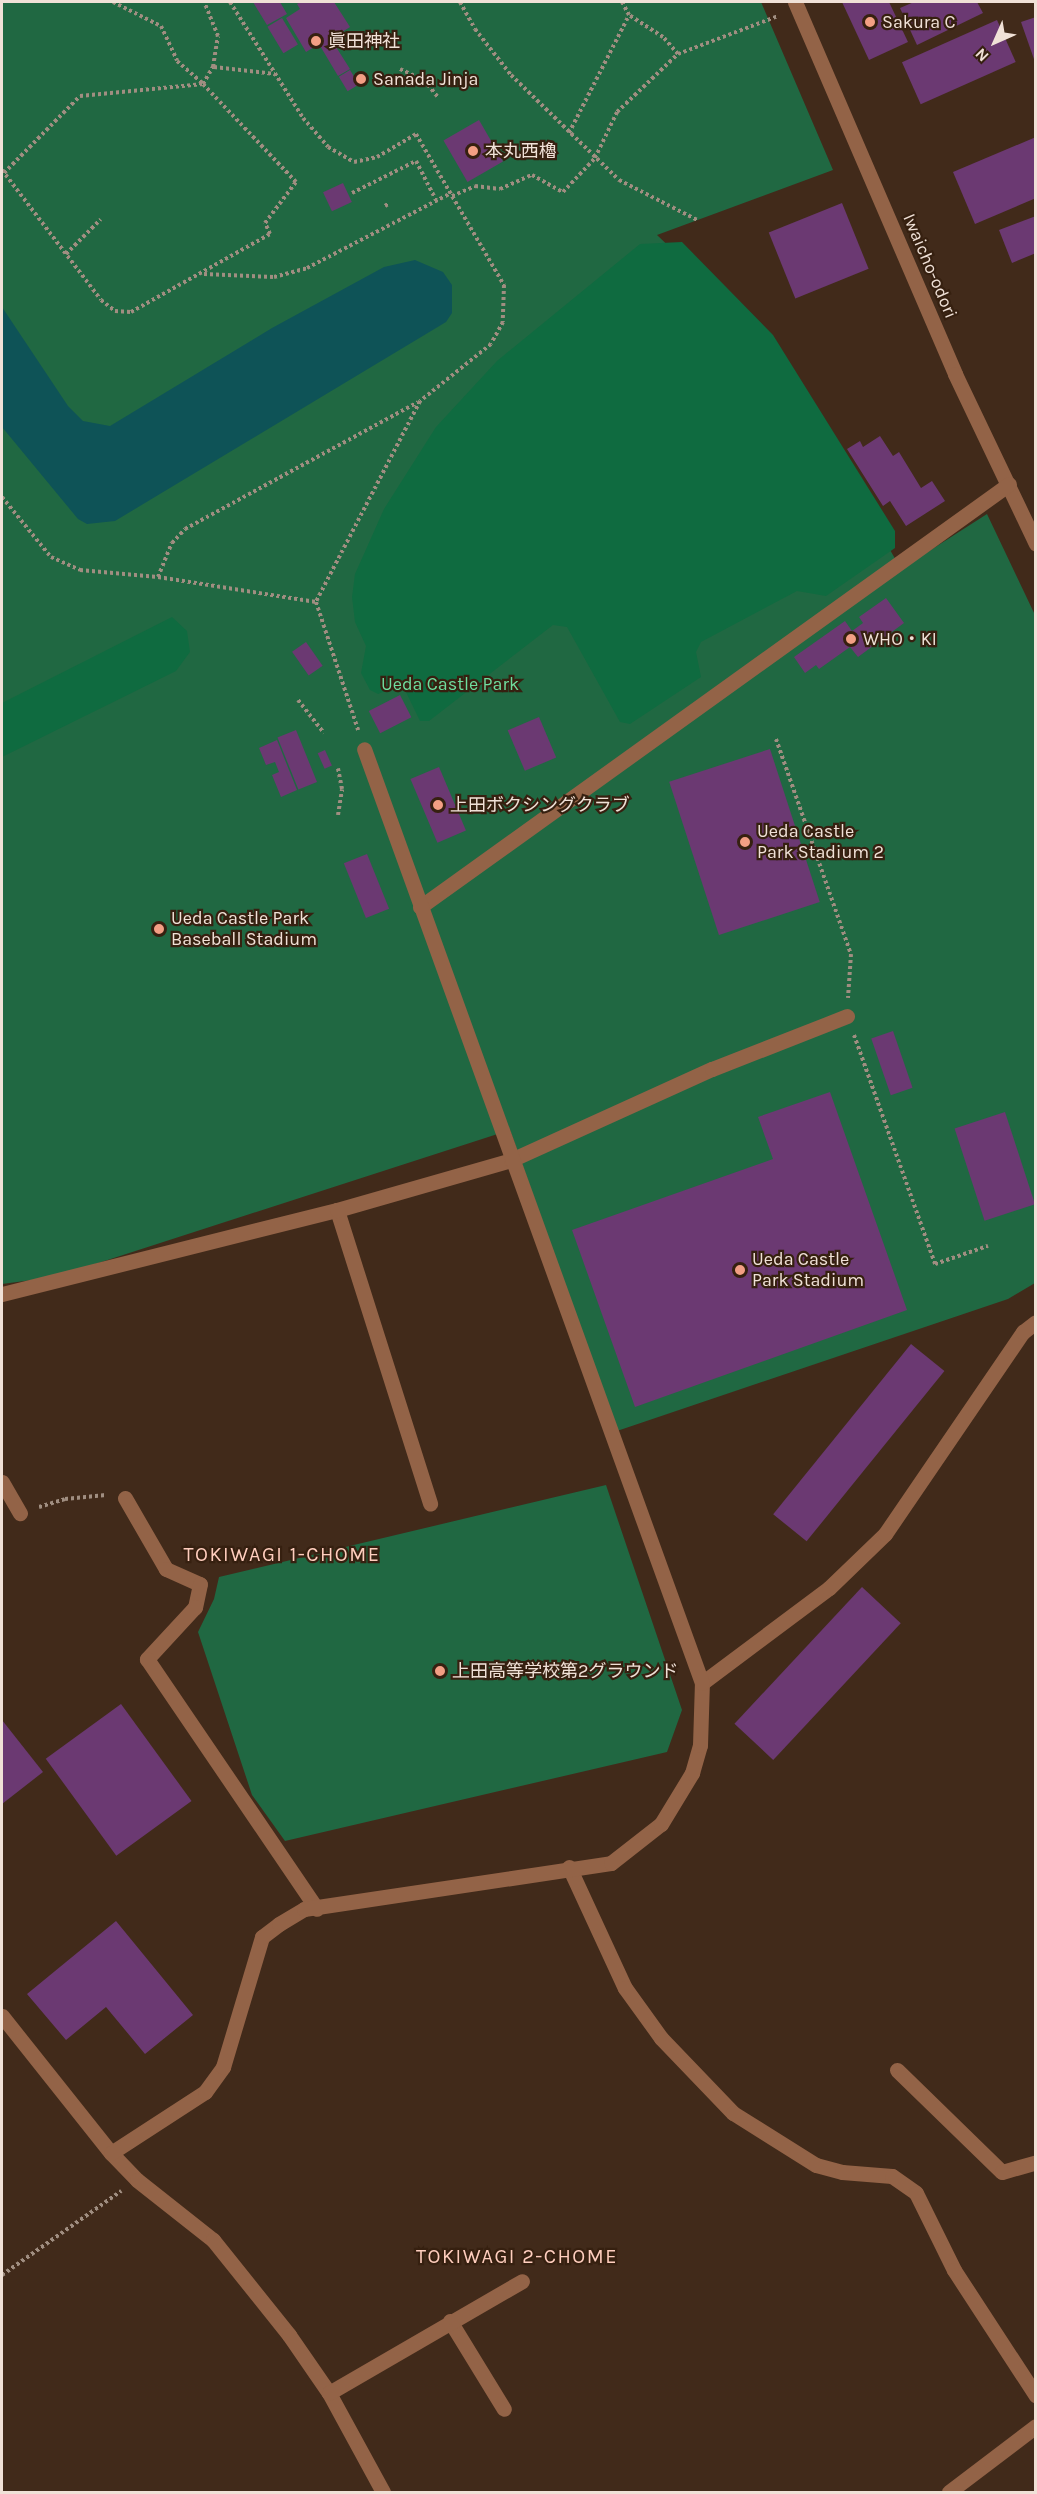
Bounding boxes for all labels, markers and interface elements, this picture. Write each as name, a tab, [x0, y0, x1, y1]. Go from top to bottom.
place label: Sakura C	[882, 11, 956, 33]
north arrow	[965, 12, 1025, 72]
marker: Sakura C	[863, 15, 877, 29]
place label: 眞田神社	[328, 30, 400, 52]
marker: 眞田神社	[309, 34, 323, 48]
text: N	[971, 44, 993, 66]
place label: Sanada Jinja	[373, 68, 478, 90]
marker: Sanada Jinja	[354, 72, 368, 86]
place label: 本丸西櫓	[485, 140, 557, 162]
marker: 本丸西櫓	[466, 144, 480, 158]
street label: Iwaicho-odori	[898, 210, 962, 322]
place label: WHO・KI	[863, 628, 937, 650]
marker: WHO・KI	[844, 632, 858, 646]
park label: Ueda Castle Park	[381, 673, 519, 695]
place label: 上田ボクシングクラブ	[450, 794, 630, 816]
marker: 上田ボクシングクラブ	[431, 798, 445, 812]
place label: Ueda Castle Park Stadium 2	[757, 821, 884, 864]
marker: Ueda Castle Park Stadium 2	[738, 835, 752, 849]
place label: Ueda Castle Park Baseball Stadium	[171, 908, 317, 950]
marker: Ueda Castle Park Baseball Stadium	[152, 922, 166, 936]
place label: Ueda Castle Park Stadium	[752, 1249, 864, 1292]
marker: Ueda Castle Park Stadium	[733, 1263, 747, 1277]
district label: TOKIWAGI 1-CHOME	[184, 1542, 380, 1566]
place label: 上田高等学校第2グラウンド	[452, 1660, 678, 1682]
marker: 上田高等学校第2グラウンド	[433, 1664, 447, 1678]
district label: TOKIWAGI 2-CHOME	[416, 2244, 618, 2268]

